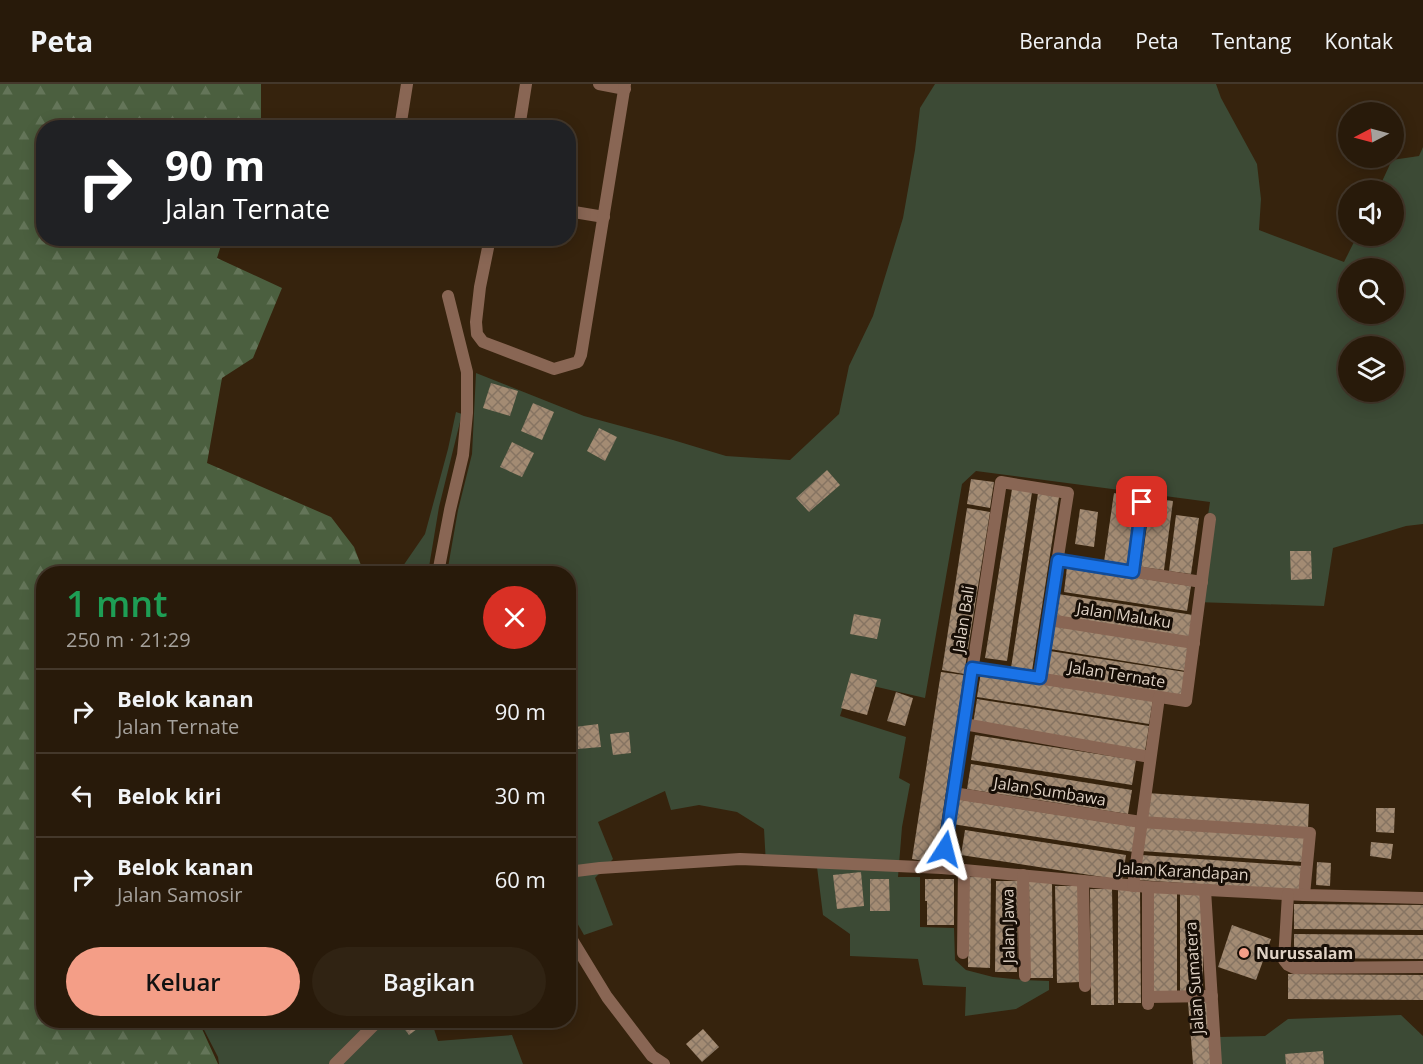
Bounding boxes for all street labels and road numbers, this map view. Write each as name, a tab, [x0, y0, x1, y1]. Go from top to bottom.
street label: Jalan Bali	[947, 584, 979, 656]
street label: Jalan Maluku	[1073, 596, 1173, 633]
street label: Jalan Ternate	[1065, 655, 1167, 693]
street label: Jalan Sumbawa	[990, 771, 1108, 811]
street label: Jalan Karandapan	[1115, 856, 1249, 885]
street label: Jalan Jawa	[996, 889, 1020, 965]
street label: Jalan Sumatera	[1179, 921, 1209, 1037]

